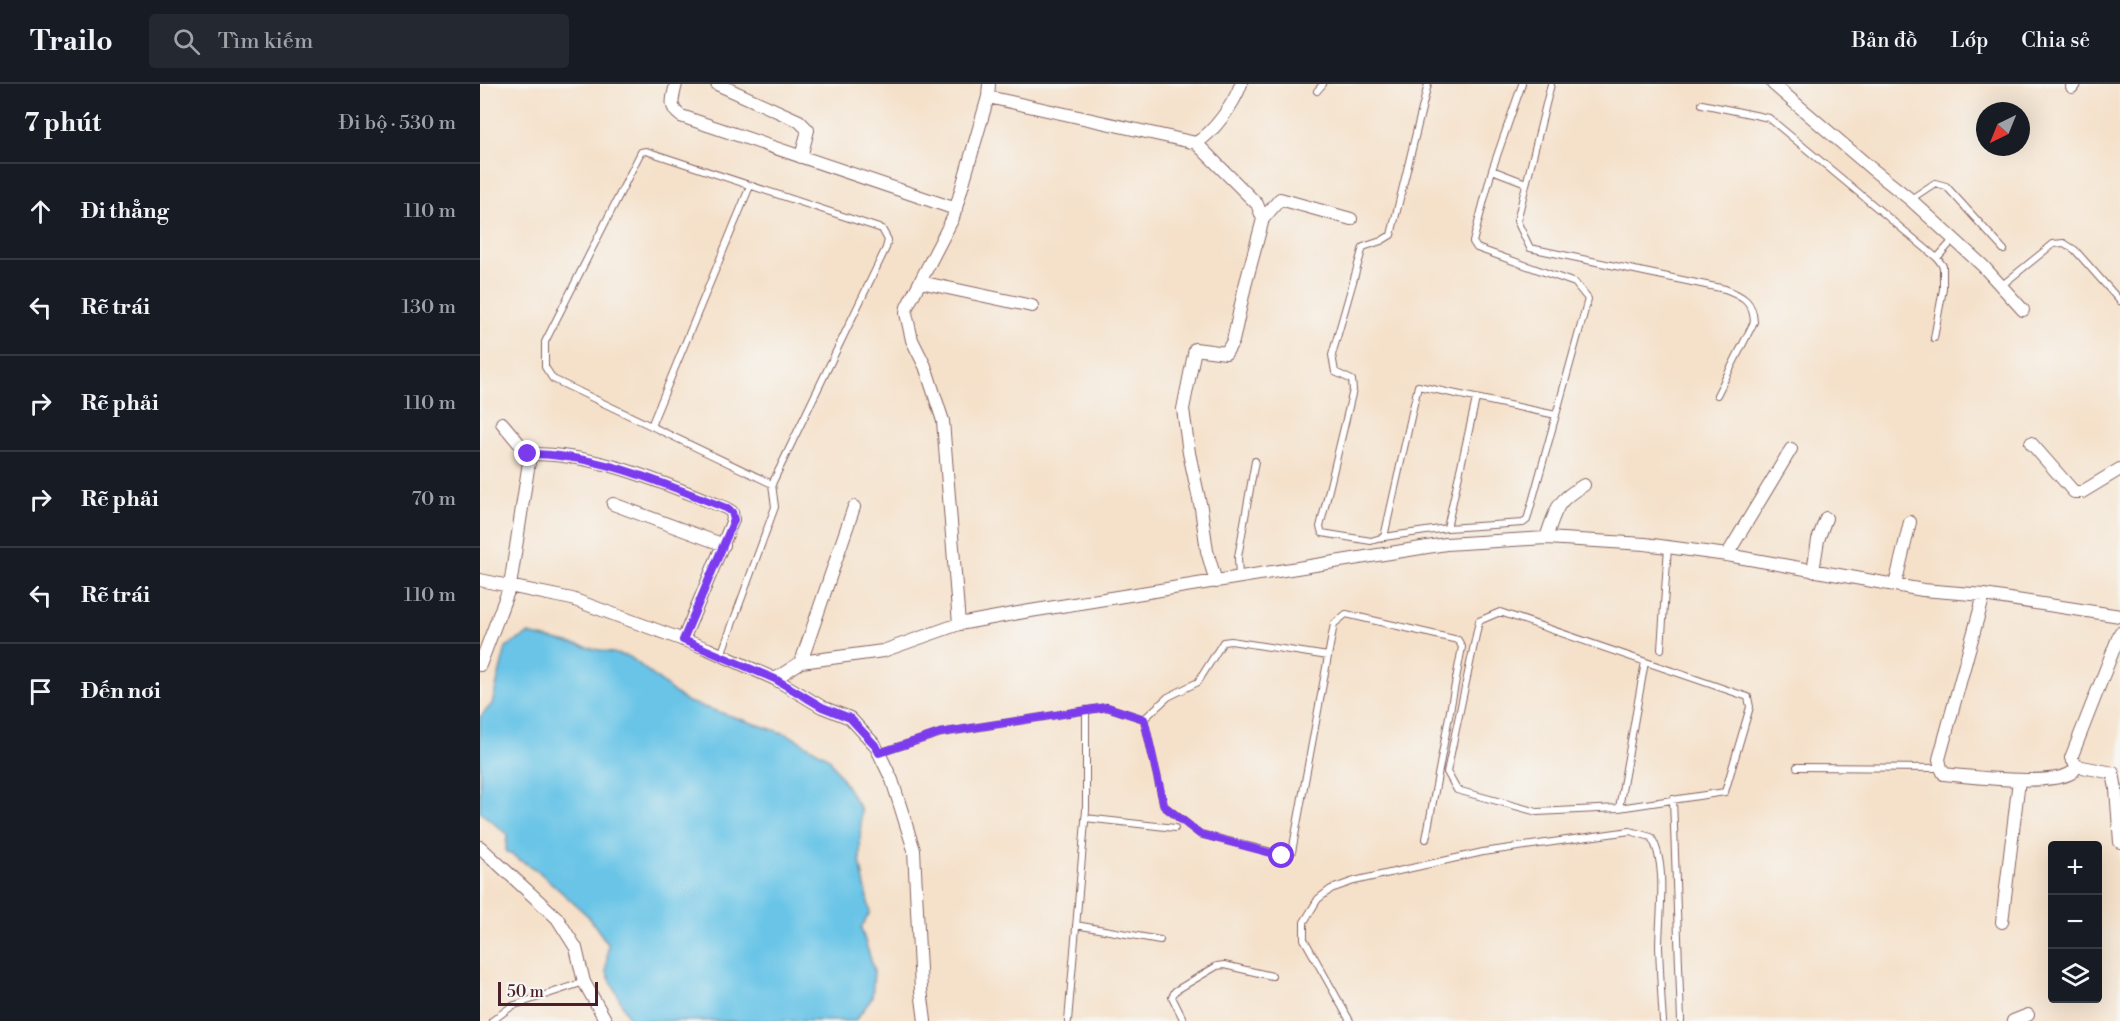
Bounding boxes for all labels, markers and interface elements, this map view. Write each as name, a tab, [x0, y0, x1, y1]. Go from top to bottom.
search box	[149, 14, 569, 68]
text: Trailo	[30, 24, 113, 59]
icon: search	[170, 25, 203, 58]
text: Tìm kiếm	[218, 28, 313, 55]
text: Bản đồ	[1852, 28, 1918, 54]
text: Lớp	[1951, 28, 1988, 54]
text: Chia sẻ	[2021, 28, 2090, 54]
north arrow	[1976, 102, 2030, 156]
text: 7 phút	[24, 107, 101, 139]
text: Đi bộ · 530 m	[339, 111, 456, 136]
icon: ahead	[24, 195, 57, 228]
text: Đi thẳng	[81, 198, 169, 225]
text: 110 m	[404, 199, 456, 224]
icon: left	[24, 291, 57, 324]
text: Rẽ trái	[81, 294, 150, 321]
text: 130 m	[401, 295, 456, 320]
icon: right	[24, 387, 57, 420]
text: Rẽ phải	[81, 390, 159, 417]
text: 110 m	[404, 391, 456, 416]
route end	[514, 440, 540, 466]
icon: right	[24, 483, 57, 516]
text: Rẽ phải	[81, 486, 159, 513]
text: 70 m	[412, 487, 456, 512]
icon: left	[24, 579, 57, 612]
text: Rẽ trái	[81, 582, 150, 609]
text: 110 m	[404, 583, 456, 608]
icon: arrive	[24, 675, 57, 708]
text: Đến nơi	[81, 678, 161, 705]
map controls	[2048, 841, 2102, 1003]
button: +	[2048, 841, 2102, 895]
route start	[1268, 842, 1294, 868]
button: −	[2048, 895, 2102, 949]
button: layers	[2048, 949, 2102, 1003]
scale bar	[498, 979, 598, 1006]
text: 50 m	[507, 982, 544, 1002]

